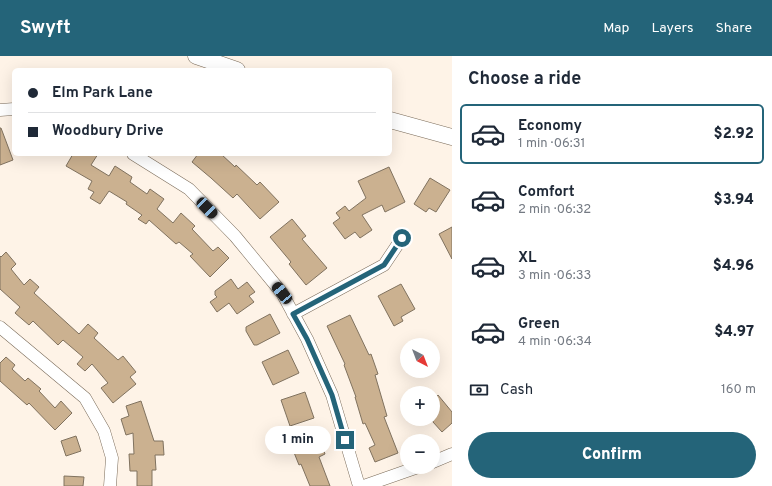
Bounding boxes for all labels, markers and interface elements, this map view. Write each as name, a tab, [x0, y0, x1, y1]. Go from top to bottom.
text: Swyft	[20, 16, 71, 40]
text: Map	[603, 20, 629, 37]
text: Layers	[651, 20, 693, 37]
text: Share	[715, 20, 752, 37]
text: Choose a ride	[468, 68, 581, 91]
text: Elm Park Lane	[52, 84, 153, 103]
icon: car	[470, 116, 506, 152]
text: Economy	[518, 117, 582, 136]
text: Woodbury Drive	[52, 122, 164, 141]
text: $2.92	[714, 125, 754, 144]
text: 1 min · 06:31	[518, 136, 585, 152]
icon: car	[470, 182, 506, 218]
text: Comfort	[518, 183, 575, 202]
text: $3.94	[714, 191, 754, 210]
car	[194, 195, 220, 221]
text: 2 min · 06:32	[518, 202, 591, 218]
route start	[393, 229, 411, 247]
icon: car	[470, 248, 506, 284]
text: XL	[518, 249, 536, 268]
text: $4.96	[713, 257, 754, 276]
text: 3 min · 06:33	[518, 268, 591, 284]
car	[270, 280, 294, 306]
icon: car	[470, 314, 506, 350]
text: Green	[518, 315, 560, 334]
text: $4.97	[714, 323, 754, 342]
text: 4 min · 06:34	[518, 334, 592, 350]
north arrow	[400, 338, 440, 378]
map controls	[400, 338, 440, 474]
icon: cash	[468, 379, 490, 401]
text: Cash	[500, 381, 533, 400]
text: 160 m	[721, 382, 756, 398]
button: +	[400, 386, 440, 426]
callout: 1 min	[265, 426, 331, 454]
route end	[336, 431, 354, 449]
text: 1 min	[282, 432, 314, 448]
button: Confirm	[468, 432, 756, 478]
button: −	[400, 434, 440, 474]

